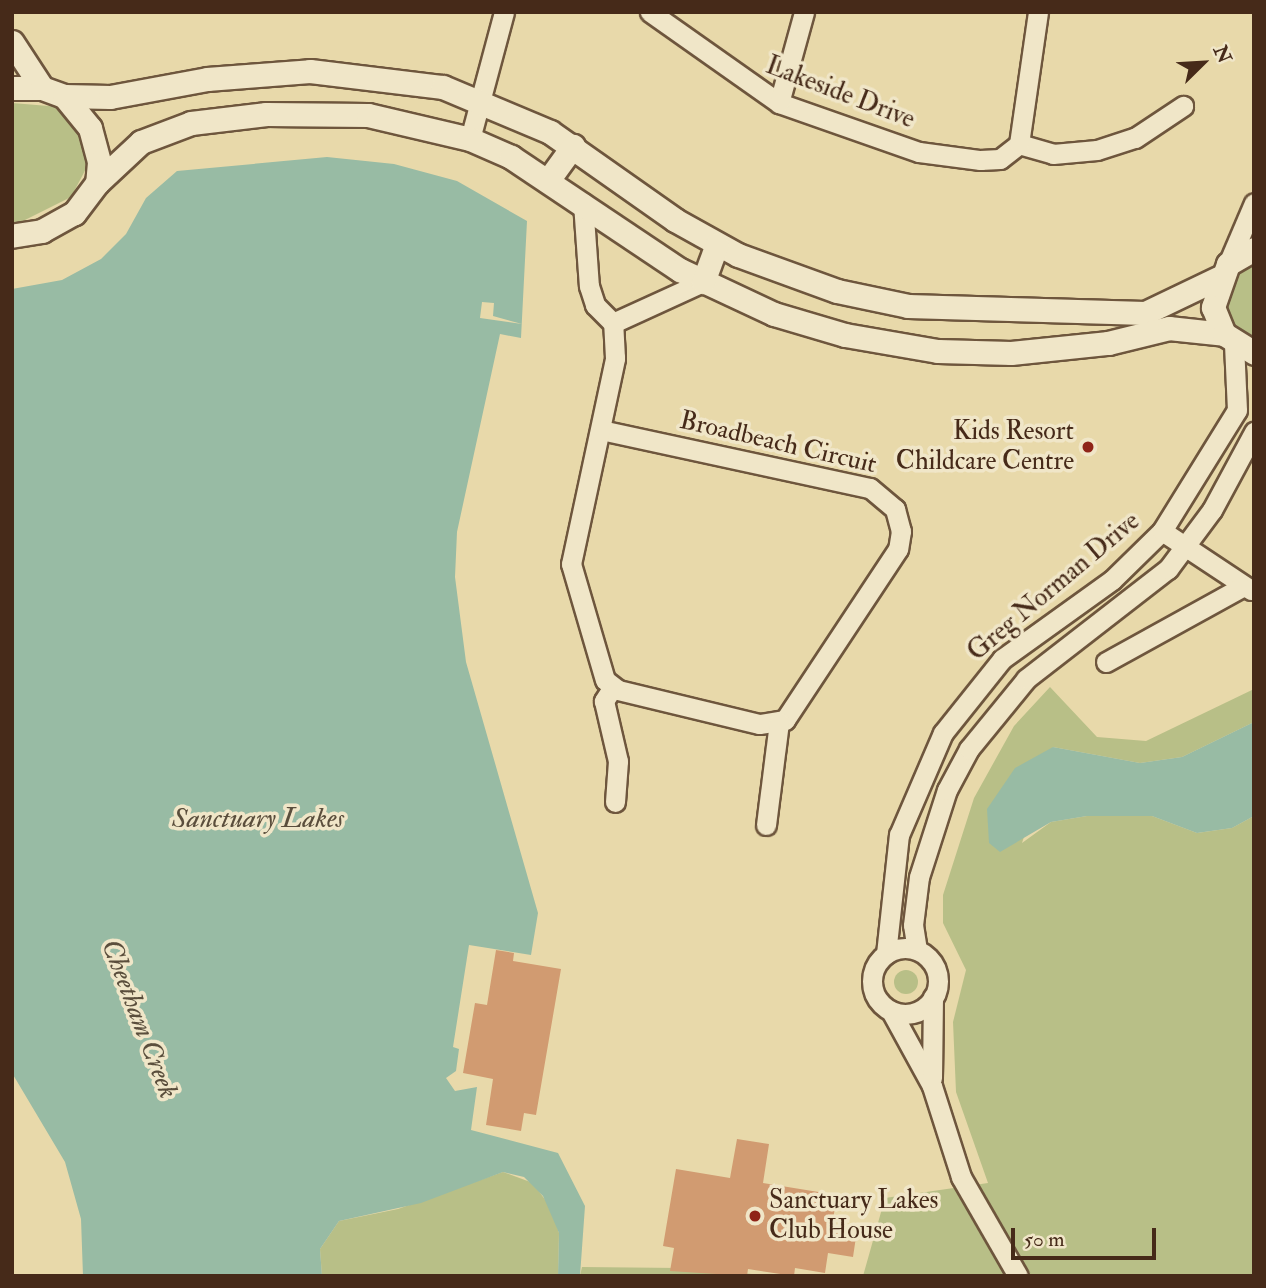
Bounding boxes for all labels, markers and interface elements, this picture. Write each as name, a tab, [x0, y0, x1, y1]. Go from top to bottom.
north arrow	[1168, 28, 1238, 98]
text: N	[1208, 42, 1237, 67]
street label: Lakeside Drive	[761, 50, 919, 136]
street label: Broadbeach Circuit	[677, 405, 879, 481]
place label: Kids Resort Childcare Centre	[896, 416, 1074, 478]
marker: Kids Resort Childcare Centre	[1080, 439, 1096, 455]
street label: Greg Norman Drive	[962, 506, 1146, 668]
water label: Sanctuary Lakes	[172, 802, 344, 836]
water label: Cheetham Creek	[93, 935, 185, 1103]
place label: Sanctuary Lakes Club House	[769, 1185, 938, 1246]
marker: Sanctuary Lakes Club House	[747, 1208, 763, 1224]
scale bar	[1014, 1214, 1159, 1258]
text: 50 m	[1024, 1226, 1065, 1253]

